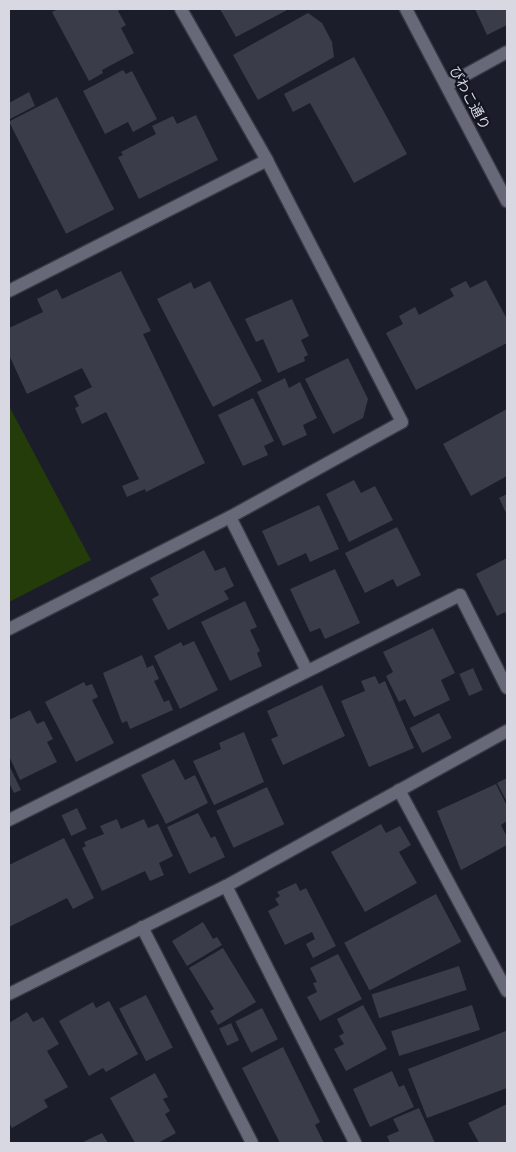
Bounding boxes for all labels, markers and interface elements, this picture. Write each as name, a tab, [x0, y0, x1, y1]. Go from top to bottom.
street label: びわこ通り	[446, 63, 494, 133]

